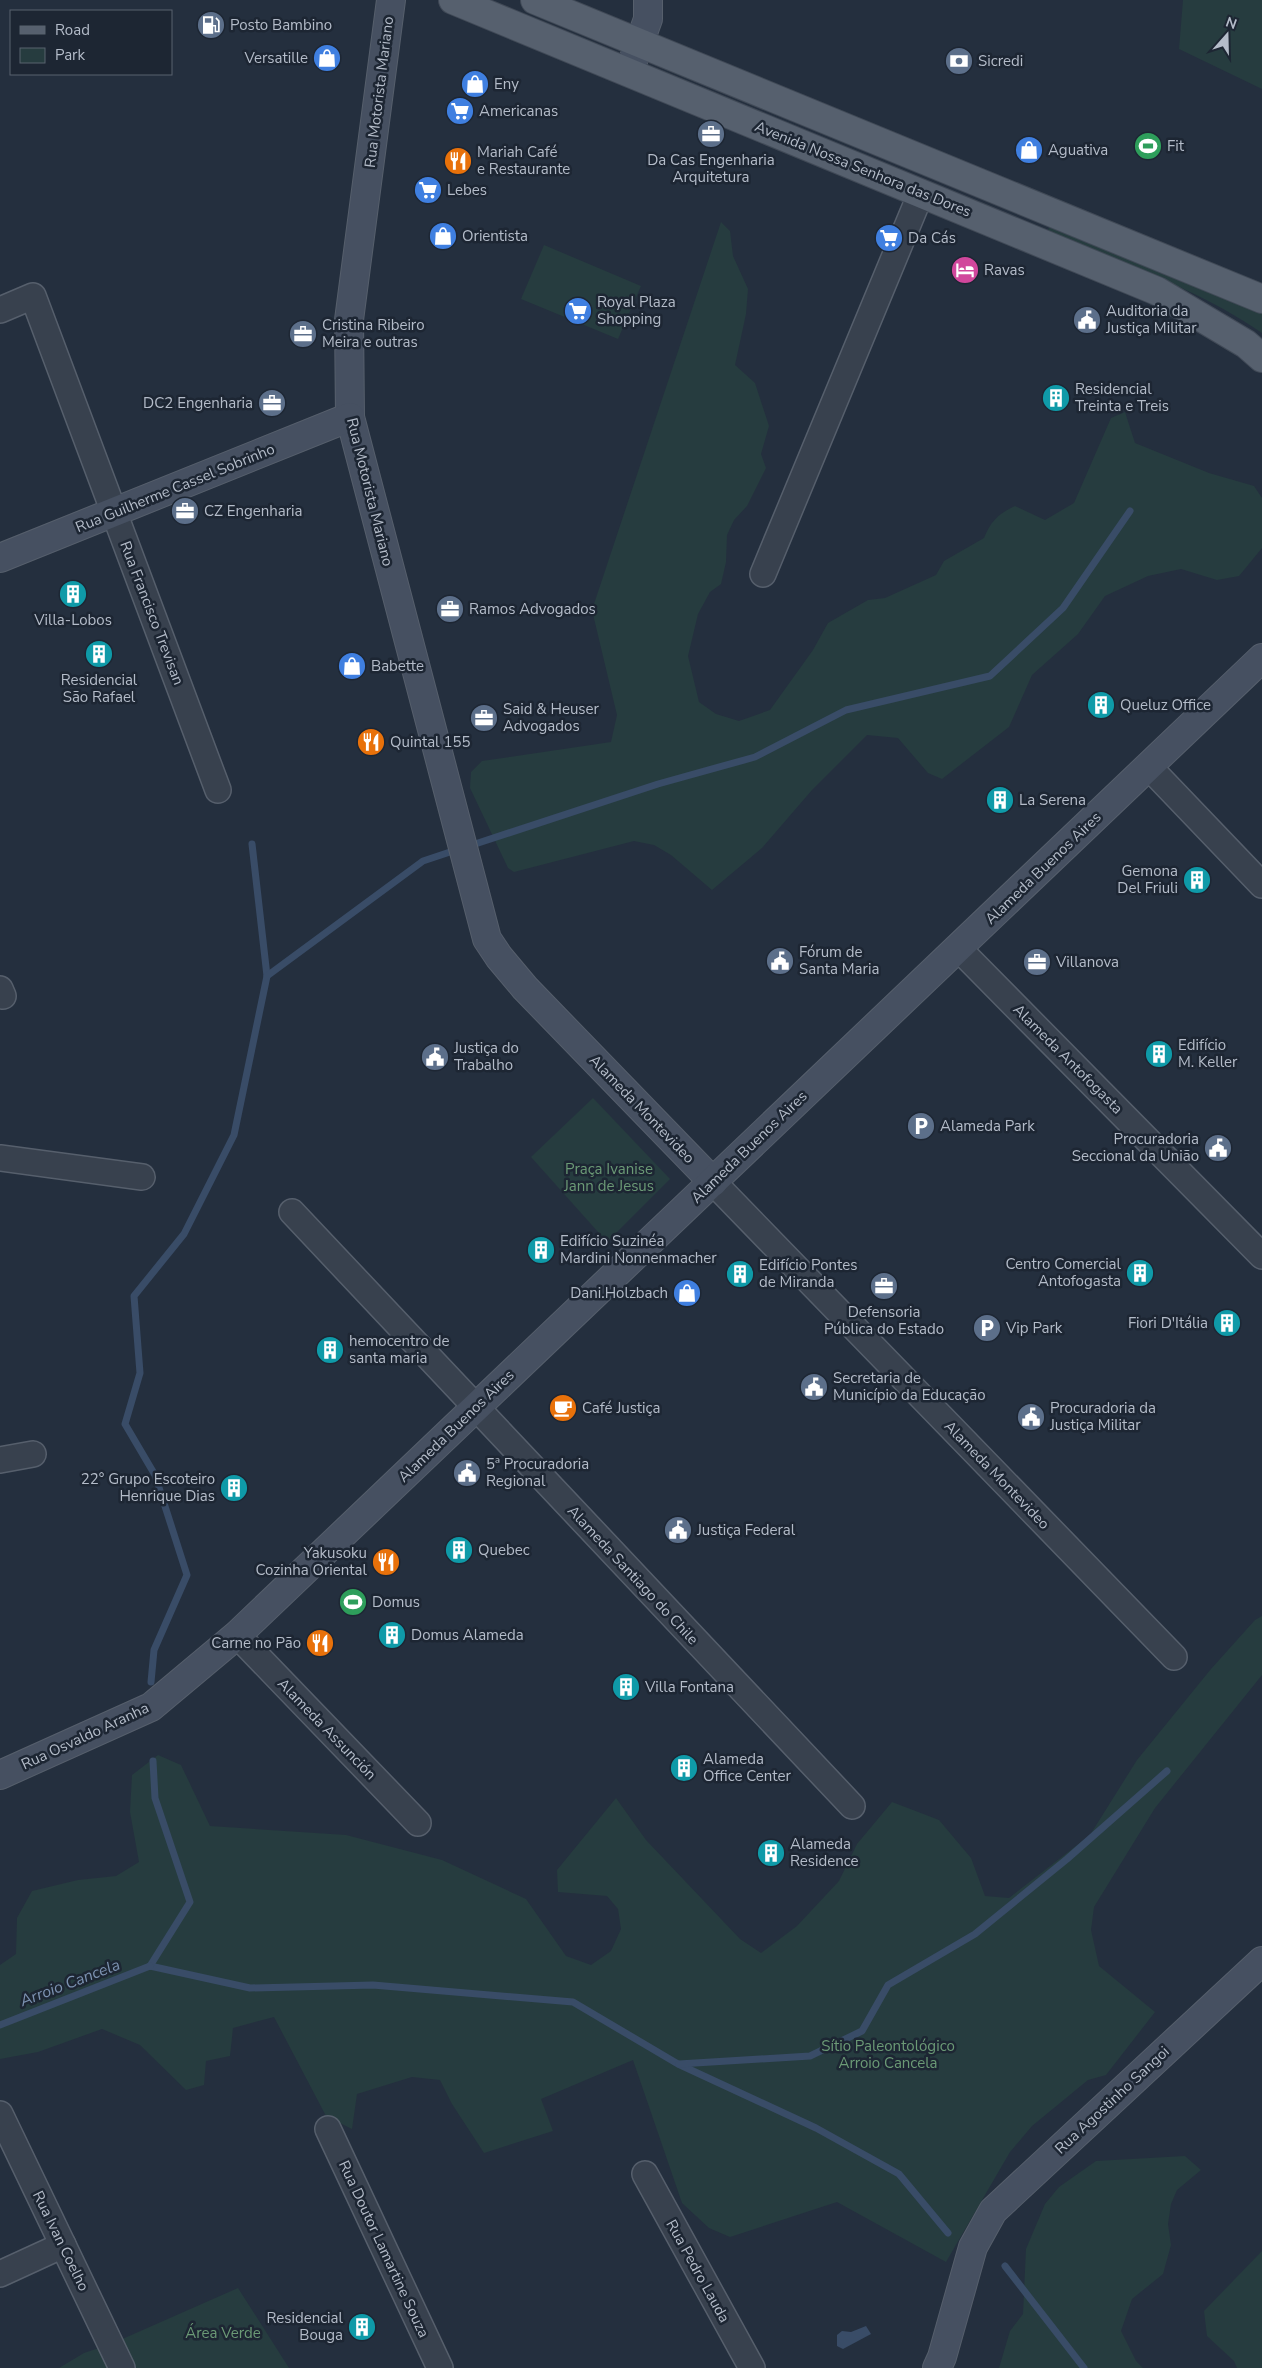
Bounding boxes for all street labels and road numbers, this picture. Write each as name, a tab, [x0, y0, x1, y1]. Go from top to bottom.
street label: Rua Motorista Mariano	[360, 15, 398, 169]
street label: Avenida Nossa Senhora das Dores	[752, 116, 974, 222]
street label: Rua Motorista Mariano	[342, 416, 398, 568]
street label: Rua Guilherme Cassel Sobrinho	[72, 439, 278, 537]
street label: Rua Francisco Trevisan	[115, 538, 189, 688]
street label: Alameda Buenos Aires	[981, 807, 1105, 929]
street label: Alameda Antofogasta	[1009, 1000, 1127, 1118]
street label: Alameda Montevideo	[585, 1050, 699, 1168]
street label: Alameda Buenos Aires	[687, 1086, 811, 1208]
street label: Alameda Buenos Aires	[394, 1365, 518, 1487]
street label: Alameda Montevideo	[940, 1416, 1054, 1534]
street label: Alameda Santiago do Chile	[563, 1501, 703, 1649]
street label: Alameda Assunción	[273, 1674, 381, 1784]
street label: Rua Osvaldo Aranha	[18, 1698, 152, 1774]
street label: Rua Agostinho Sangoi	[1050, 2042, 1174, 2158]
street label: Rua Doutor Lamartine Souza	[334, 2157, 434, 2341]
street label: Rua Ivan Coelho	[28, 2188, 94, 2294]
street label: Rua Pedro Lauda	[661, 2216, 735, 2326]

